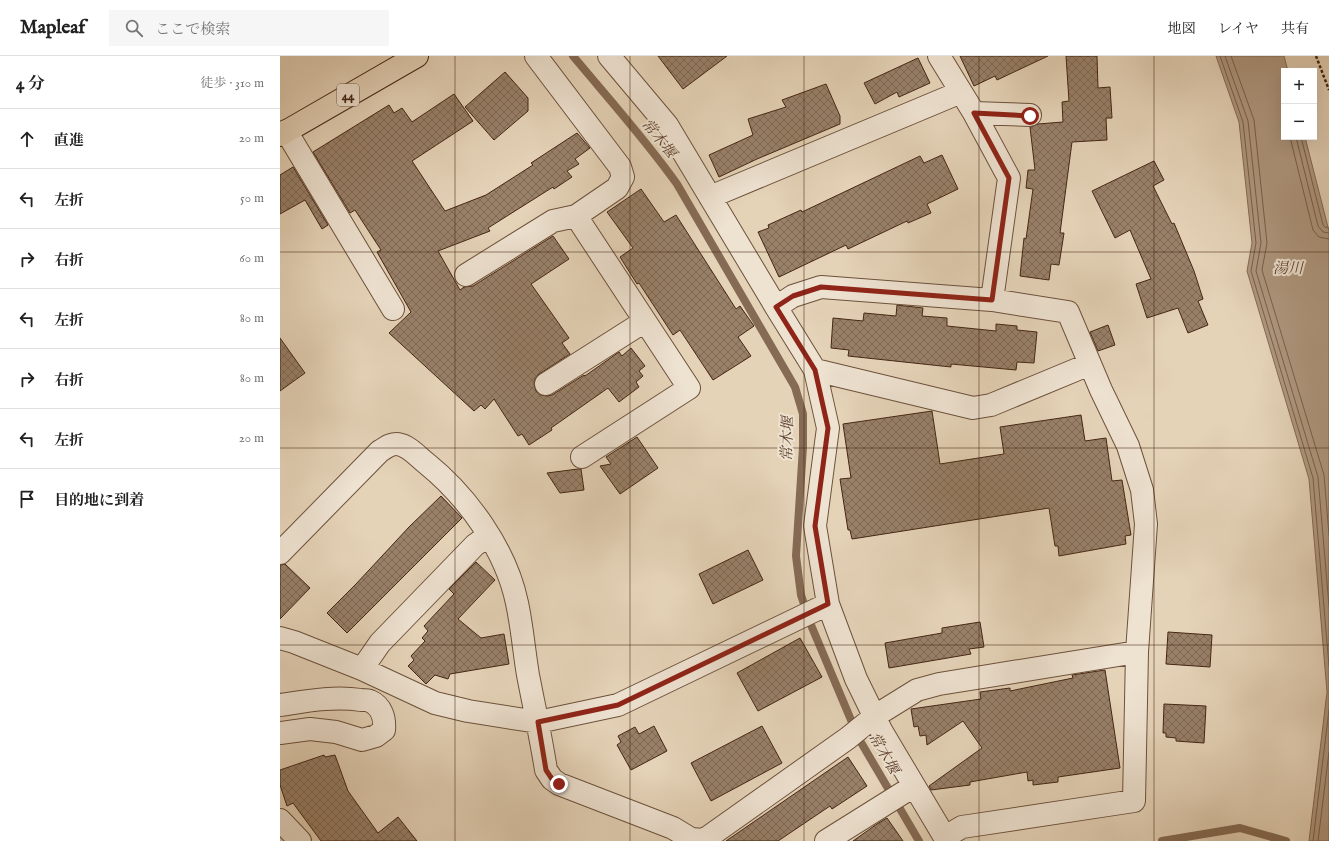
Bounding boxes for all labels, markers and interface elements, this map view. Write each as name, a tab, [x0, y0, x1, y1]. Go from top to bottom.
search box	[109, 10, 389, 46]
text: Mapleaf	[20, 16, 85, 40]
icon: search	[123, 17, 145, 39]
text: ここで検索	[155, 20, 230, 39]
text: 地図	[1168, 20, 1196, 38]
text: レイヤ	[1218, 20, 1259, 38]
text: 共有	[1281, 20, 1309, 38]
map controls	[1281, 68, 1317, 140]
button: +	[1281, 68, 1317, 104]
text: 4 分	[16, 74, 45, 95]
text: 徒歩 · 310 m	[201, 75, 264, 92]
road number: 44	[337, 84, 359, 106]
button: −	[1281, 104, 1317, 140]
route start	[1021, 107, 1039, 125]
water label: 常木堰	[637, 115, 682, 164]
icon: ahead	[16, 128, 38, 150]
text: 20 m	[239, 130, 264, 147]
text: 直進	[54, 131, 84, 150]
icon: left	[16, 188, 38, 210]
text: 50 m	[240, 190, 264, 207]
text: 左折	[54, 191, 84, 210]
icon: right	[16, 248, 38, 270]
text: 60 m	[239, 250, 264, 267]
text: 右折	[54, 251, 84, 270]
water label: 湯川	[1273, 259, 1305, 278]
icon: left	[16, 308, 38, 330]
text: 80 m	[240, 310, 264, 327]
text: 左折	[54, 311, 84, 330]
icon: right	[16, 368, 38, 390]
text: 80 m	[240, 370, 264, 387]
text: 右折	[54, 371, 84, 390]
water label: 常木堰	[778, 413, 797, 462]
icon: left	[16, 428, 38, 450]
text: 20 m	[239, 430, 264, 447]
text: 左折	[54, 431, 84, 450]
icon: arrive	[16, 488, 38, 510]
text: 目的地に到着	[54, 491, 144, 510]
water label: 常木堰	[864, 729, 905, 780]
route end	[550, 775, 568, 793]

